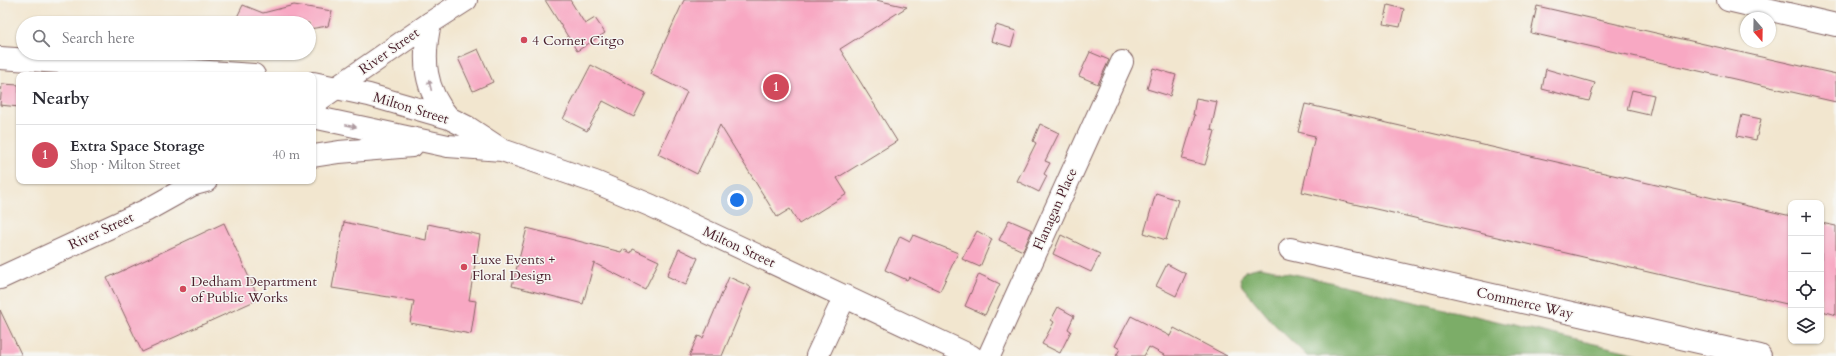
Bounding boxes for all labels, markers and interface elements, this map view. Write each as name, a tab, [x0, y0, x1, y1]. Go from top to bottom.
north arrow	[1740, 12, 1776, 48]
search box	[16, 16, 316, 60]
street label: River Street	[355, 23, 423, 79]
icon: search	[30, 27, 52, 49]
text: Search here	[62, 28, 135, 48]
place label: 4 Corner Citgo	[532, 31, 624, 50]
marker: 4 Corner Citgo	[519, 35, 529, 45]
pin: 1	[763, 72, 789, 102]
one-way arrow	[426, 79, 432, 91]
text: Nearby	[32, 87, 89, 110]
street label: Milton Street	[371, 88, 452, 129]
one-way arrow	[345, 123, 357, 129]
text: Extra Space Storage	[70, 136, 205, 156]
text: 1	[42, 146, 48, 164]
text: 40 m	[272, 146, 300, 164]
text: Shop · Milton Street	[70, 156, 180, 174]
street label: Flanagan Place	[1028, 165, 1082, 253]
your location	[727, 190, 747, 210]
map controls	[1788, 200, 1824, 344]
button: +	[1788, 200, 1824, 236]
street label: River Street	[65, 207, 137, 254]
street label: Milton Street	[700, 222, 779, 272]
button: −	[1788, 236, 1824, 272]
place label: Luxe Events + Floral Design	[472, 250, 555, 285]
marker: Luxe Events + Floral Design	[459, 262, 469, 272]
place label: Dedham Department of Public Works	[191, 272, 317, 307]
button: locate	[1788, 272, 1824, 308]
street label: Commerce Way	[1475, 283, 1576, 324]
marker: Dedham Department of Public Works	[178, 284, 188, 294]
button: layers	[1788, 308, 1824, 344]

